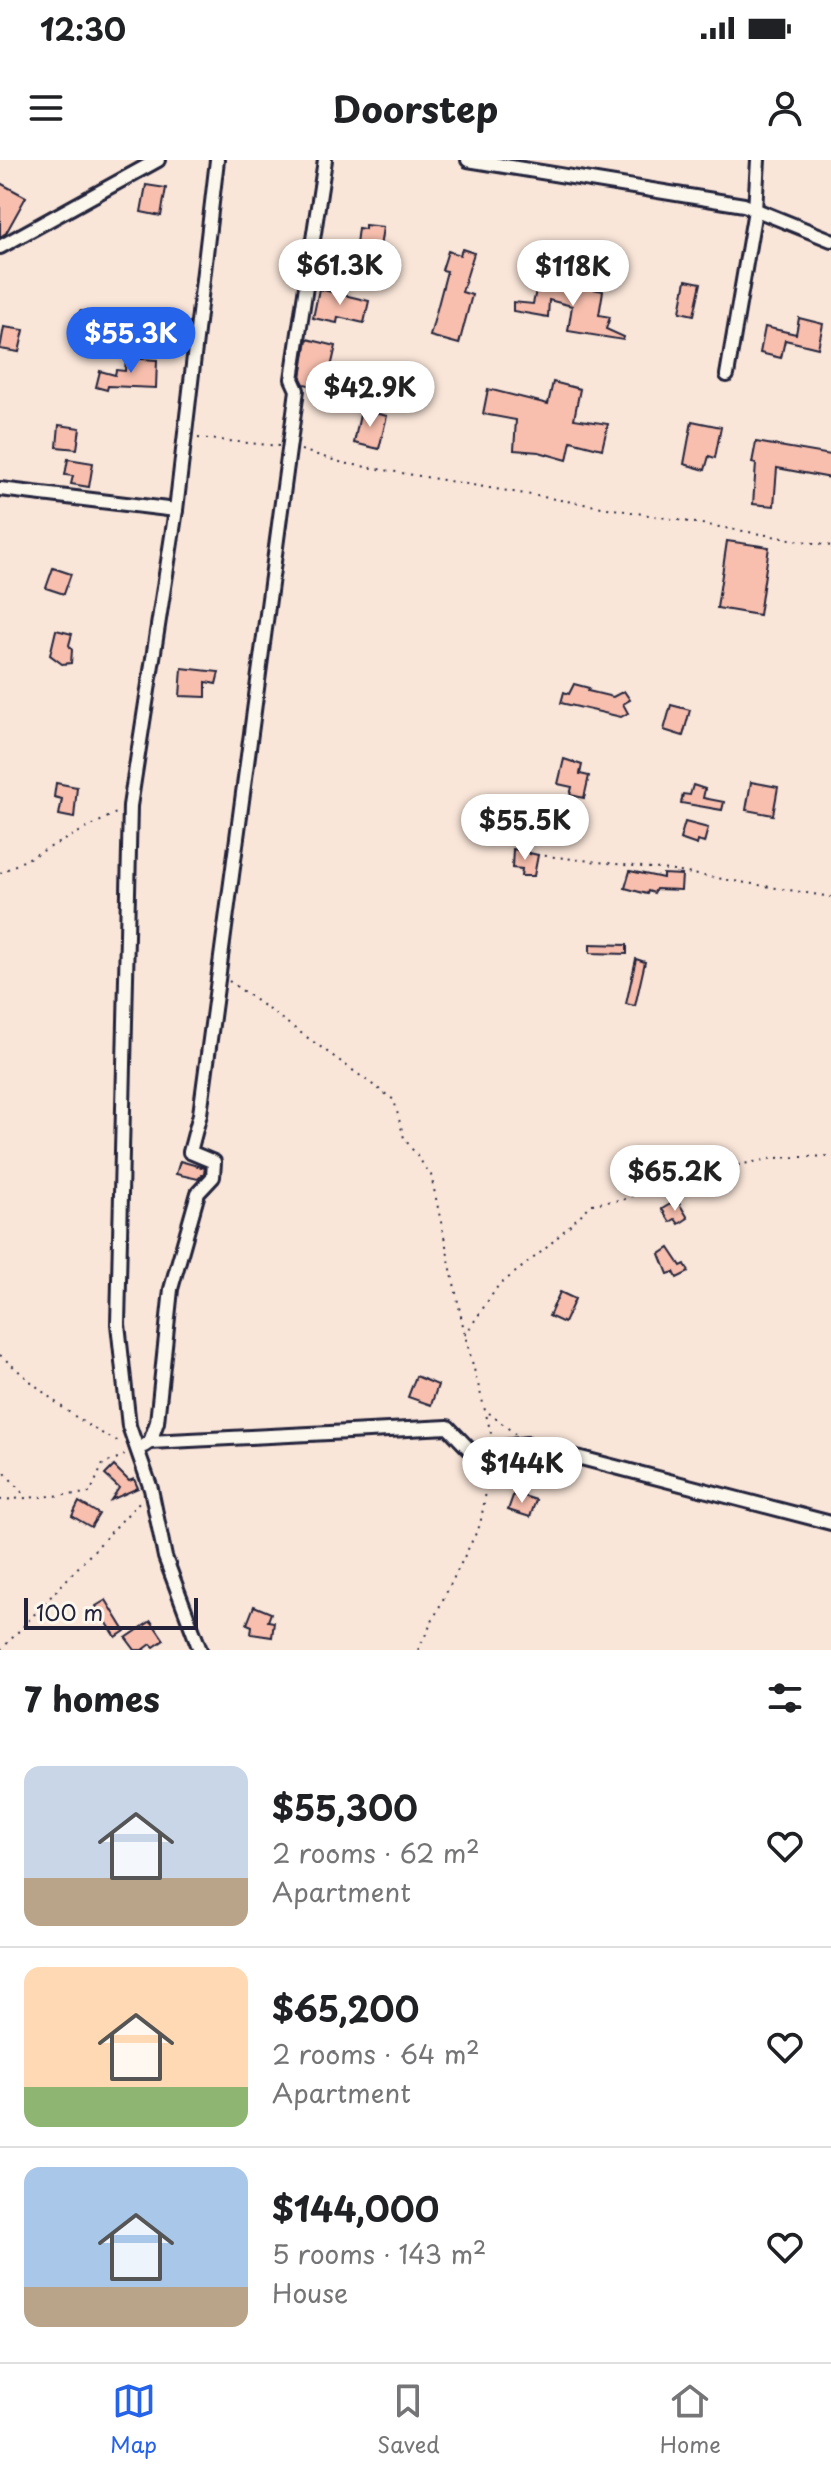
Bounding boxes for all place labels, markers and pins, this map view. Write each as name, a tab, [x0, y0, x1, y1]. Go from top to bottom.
pin: $61.3K	[275, 239, 405, 307]
pin: $118K	[517, 240, 629, 308]
pin: $55.3K	[66, 307, 196, 375]
pin: $42.9K	[305, 361, 435, 429]
pin: $55.5K	[460, 794, 590, 862]
pin: $65.2K	[610, 1145, 740, 1213]
pin: $144K	[466, 1437, 578, 1505]

